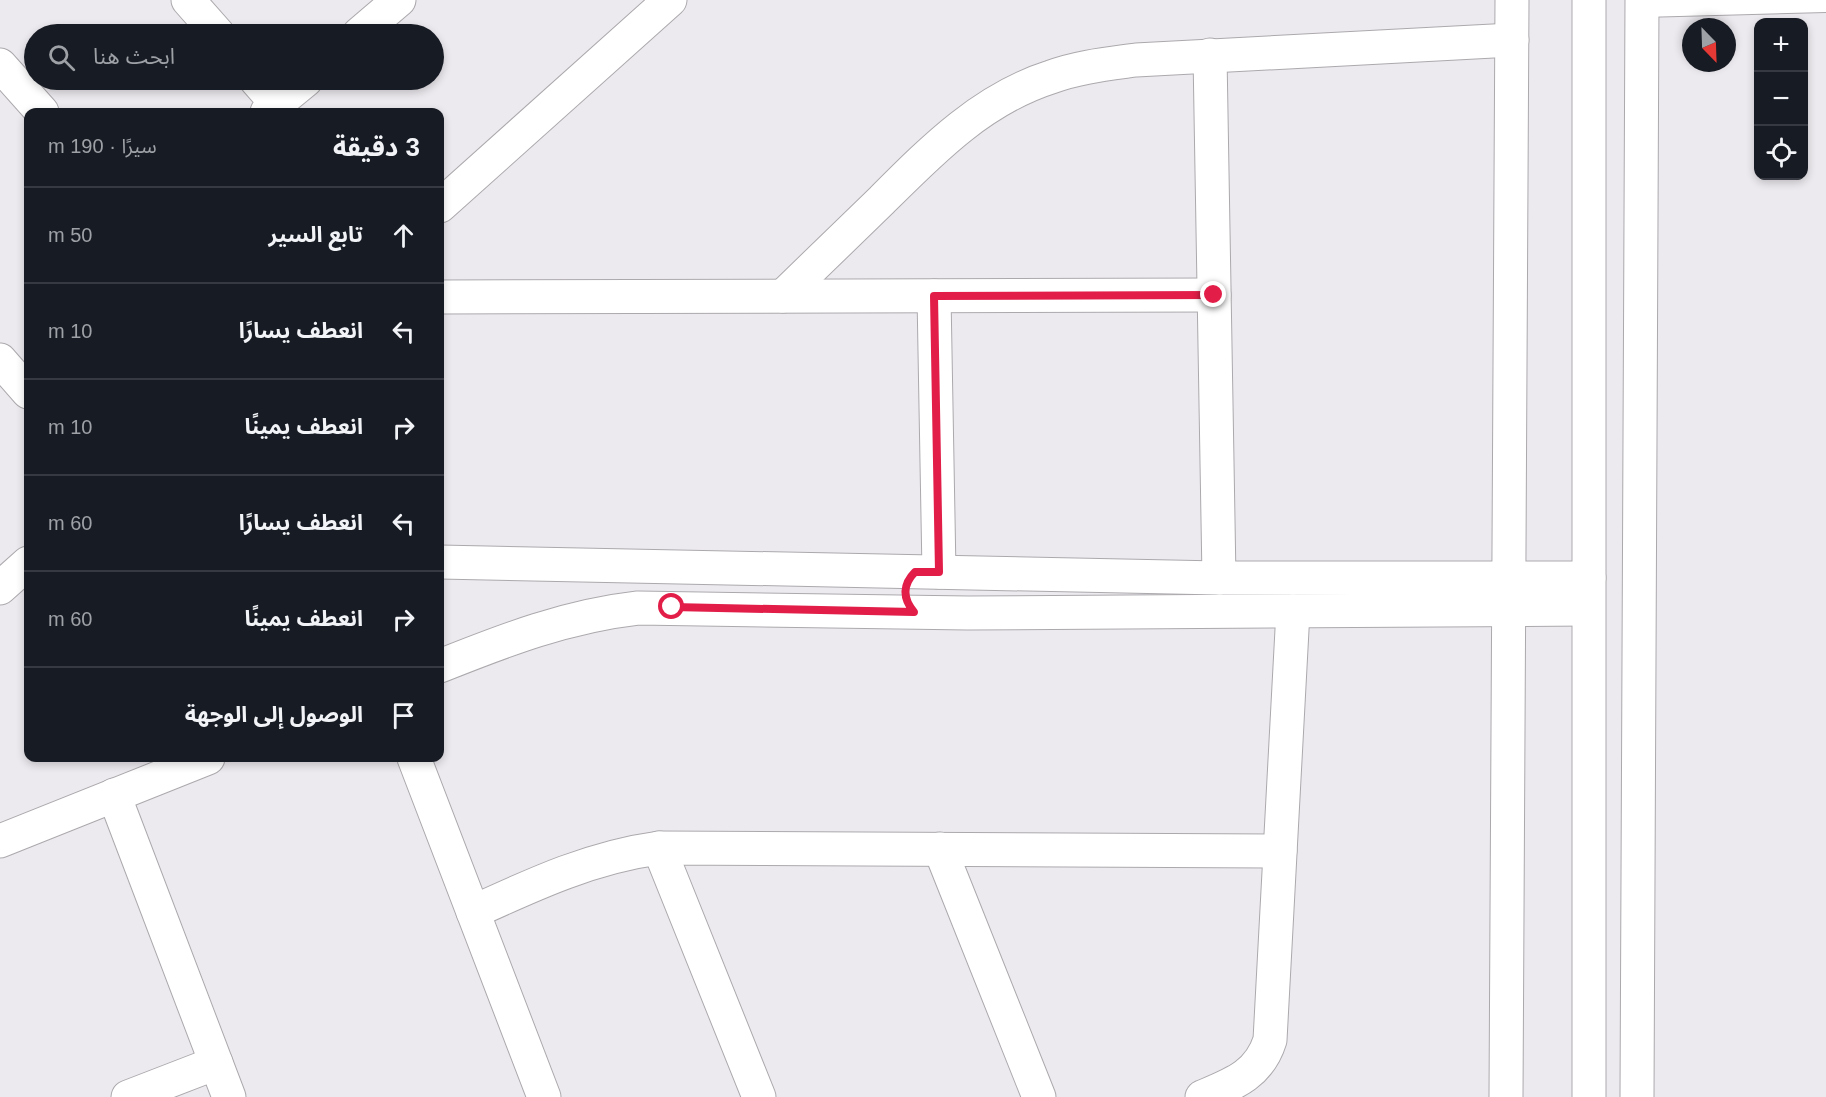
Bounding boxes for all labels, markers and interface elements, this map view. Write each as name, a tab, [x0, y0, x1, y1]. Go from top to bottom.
north arrow	[1682, 18, 1736, 72]
map controls	[1754, 18, 1808, 180]
button: +	[1754, 18, 1808, 72]
search box	[24, 24, 444, 90]
icon: search	[45, 41, 78, 74]
text: ابحث هنا	[93, 44, 175, 69]
button: −	[1754, 72, 1808, 126]
button: locate	[1754, 126, 1808, 180]
text: 3 دقيقة	[333, 132, 420, 162]
text: سيرًا · 190 m	[48, 135, 157, 157]
icon: ahead	[387, 219, 420, 252]
text: تابع السير	[269, 222, 363, 247]
text: 50 m	[48, 224, 92, 246]
route end	[1200, 281, 1226, 307]
icon: left	[387, 315, 420, 348]
text: انعطف يسارًا	[239, 318, 363, 343]
text: 10 m	[48, 320, 92, 342]
icon: right	[387, 411, 420, 444]
text: انعطف يمينًا	[244, 414, 363, 439]
text: 10 m	[48, 416, 92, 438]
icon: left	[387, 507, 420, 540]
text: انعطف يسارًا	[239, 510, 363, 535]
text: 60 m	[48, 512, 92, 534]
route start	[658, 593, 684, 619]
icon: right	[387, 603, 420, 636]
text: انعطف يمينًا	[244, 606, 363, 631]
text: 60 m	[48, 608, 92, 630]
icon: arrive	[387, 699, 420, 732]
text: الوصول إلى الوجهة	[185, 702, 363, 727]

